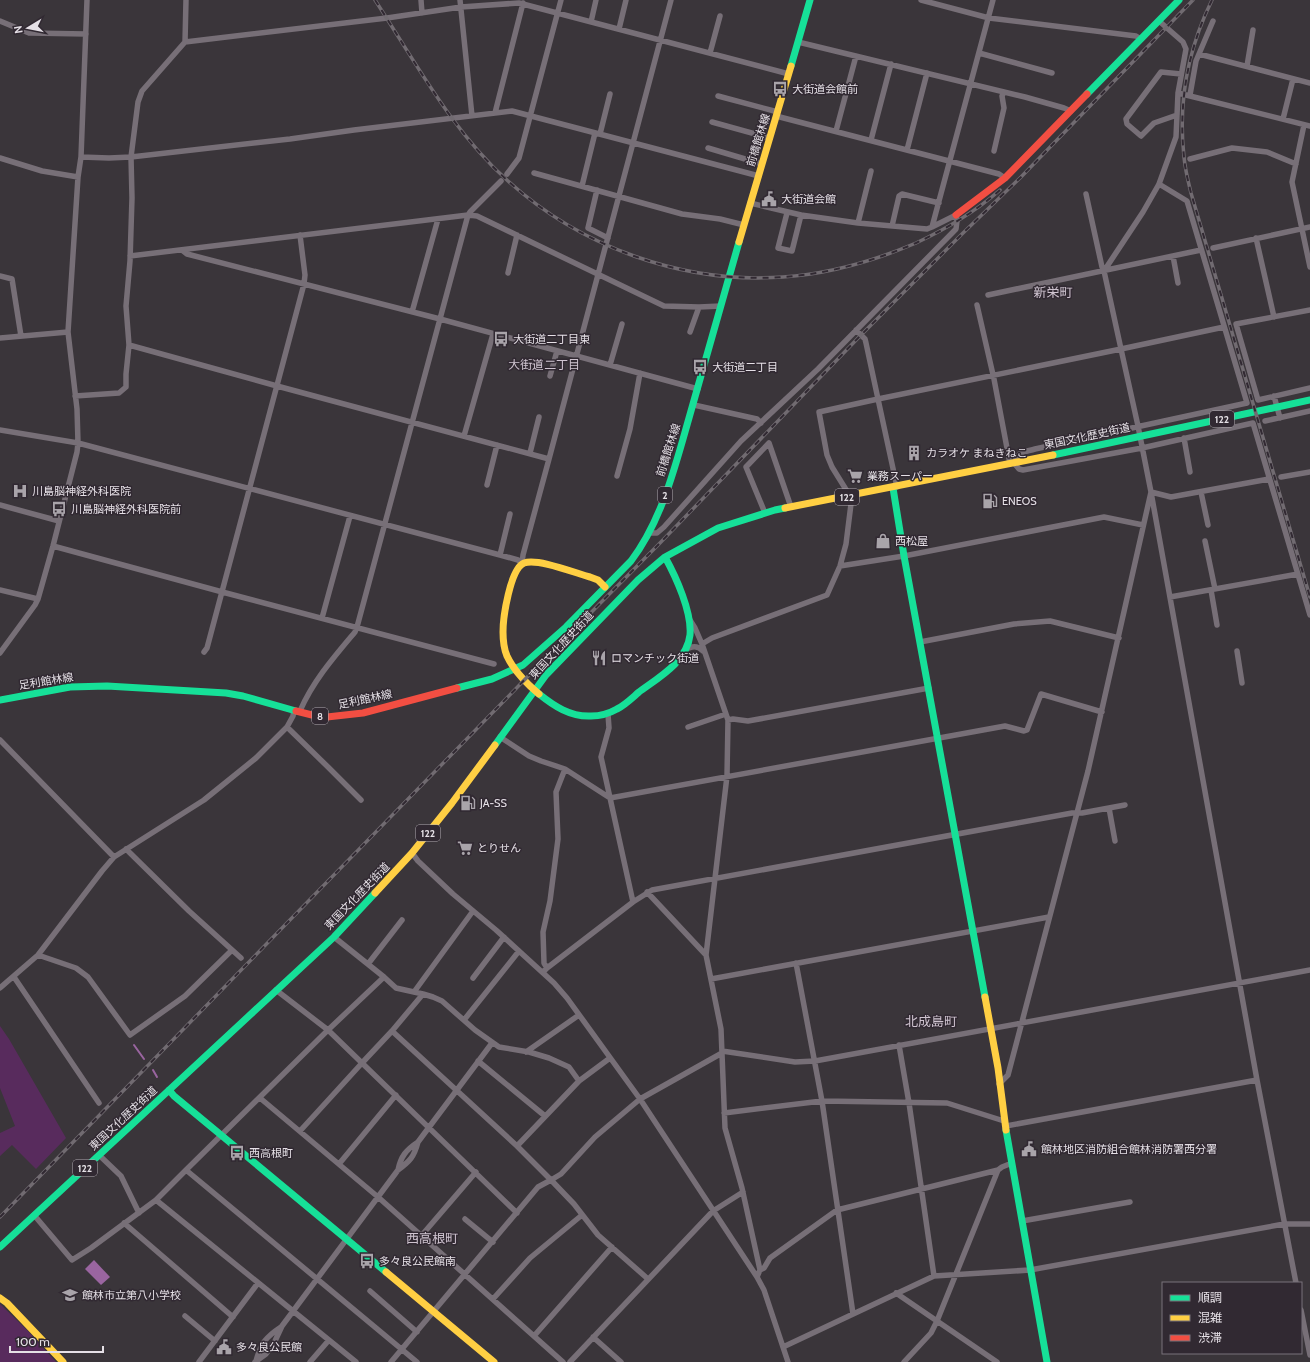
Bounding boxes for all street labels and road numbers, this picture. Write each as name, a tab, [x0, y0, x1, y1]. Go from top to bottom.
street label: 前橋館林線	[743, 112, 773, 168]
road number: 122	[1210, 411, 1234, 427]
street label: 東国文化歴史街道	[1043, 420, 1131, 452]
street label: 前橋館林線	[653, 422, 683, 478]
road number: 2	[658, 487, 672, 503]
road number: 122	[835, 489, 859, 505]
street label: 東国文化歴史街道	[526, 608, 596, 682]
street label: 足利館林線	[18, 670, 74, 692]
street label: 足利館林線	[337, 686, 393, 712]
road number: 8	[312, 708, 328, 724]
road number: 122	[416, 825, 440, 841]
street label: 東国文化歴史街道	[321, 859, 393, 933]
street label: 東国文化歴史街道	[86, 1083, 160, 1153]
road number: 122	[73, 1160, 97, 1176]

